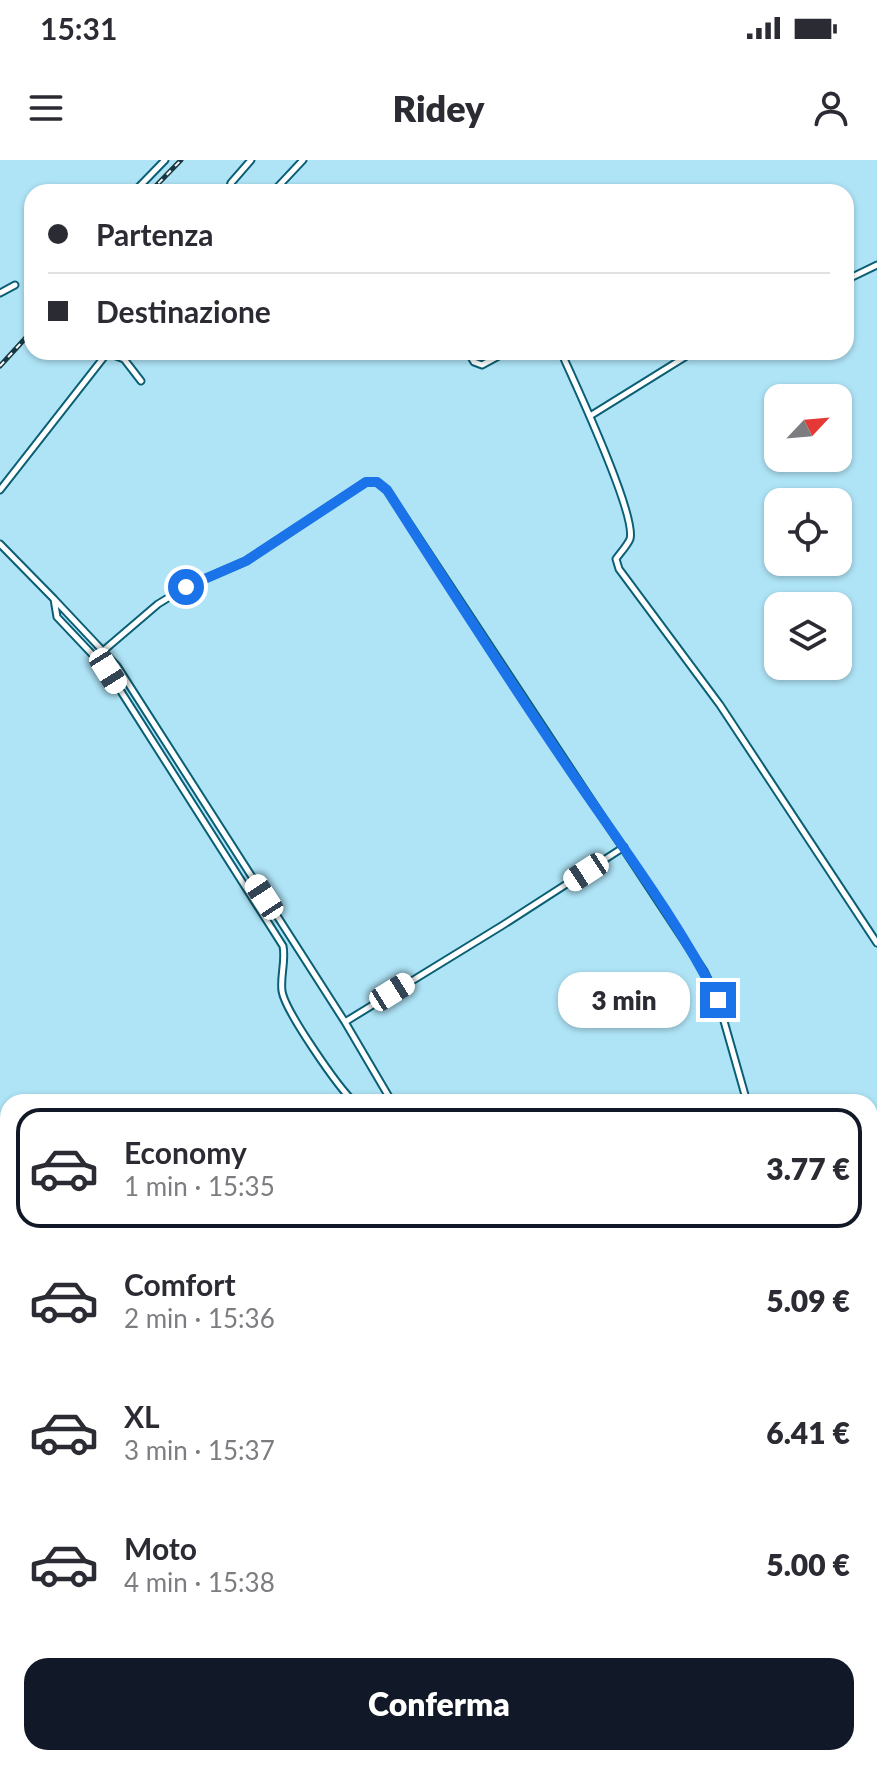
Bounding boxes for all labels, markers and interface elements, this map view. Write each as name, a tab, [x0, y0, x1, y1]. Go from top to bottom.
text: 15:31	[40, 10, 117, 46]
icon: menu	[24, 86, 68, 130]
text: Ridey	[393, 86, 484, 130]
icon: person	[809, 86, 853, 130]
text: Partenza	[96, 216, 214, 252]
text: Destinazione	[96, 293, 271, 329]
north arrow	[764, 384, 852, 472]
map controls	[764, 384, 852, 680]
button: locate	[764, 488, 852, 576]
route start	[168, 569, 204, 605]
button: layers	[764, 592, 852, 680]
car	[85, 644, 131, 698]
car	[559, 849, 613, 895]
car	[241, 870, 287, 924]
car	[365, 969, 419, 1015]
callout: 3 min	[558, 972, 690, 1028]
route end	[700, 982, 736, 1018]
text: 3 min	[592, 984, 656, 1016]
icon: car	[28, 1132, 100, 1204]
text: Economy	[124, 1134, 247, 1170]
text: 3.77 €	[766, 1150, 850, 1186]
text: 1 min · 15:35	[124, 1170, 275, 1202]
icon: car	[28, 1264, 100, 1336]
text: Comfort	[124, 1266, 236, 1302]
text: 5.09 €	[766, 1282, 850, 1318]
text: 2 min · 15:36	[124, 1302, 275, 1334]
icon: car	[28, 1396, 100, 1468]
text: XL	[124, 1398, 160, 1434]
text: 6.41 €	[766, 1414, 850, 1450]
text: 3 min · 15:37	[124, 1434, 275, 1466]
icon: car	[28, 1528, 100, 1600]
text: Moto	[124, 1530, 197, 1566]
text: 5.00 €	[766, 1546, 850, 1582]
text: 4 min · 15:38	[124, 1566, 275, 1598]
button: Conferma	[24, 1658, 854, 1750]

